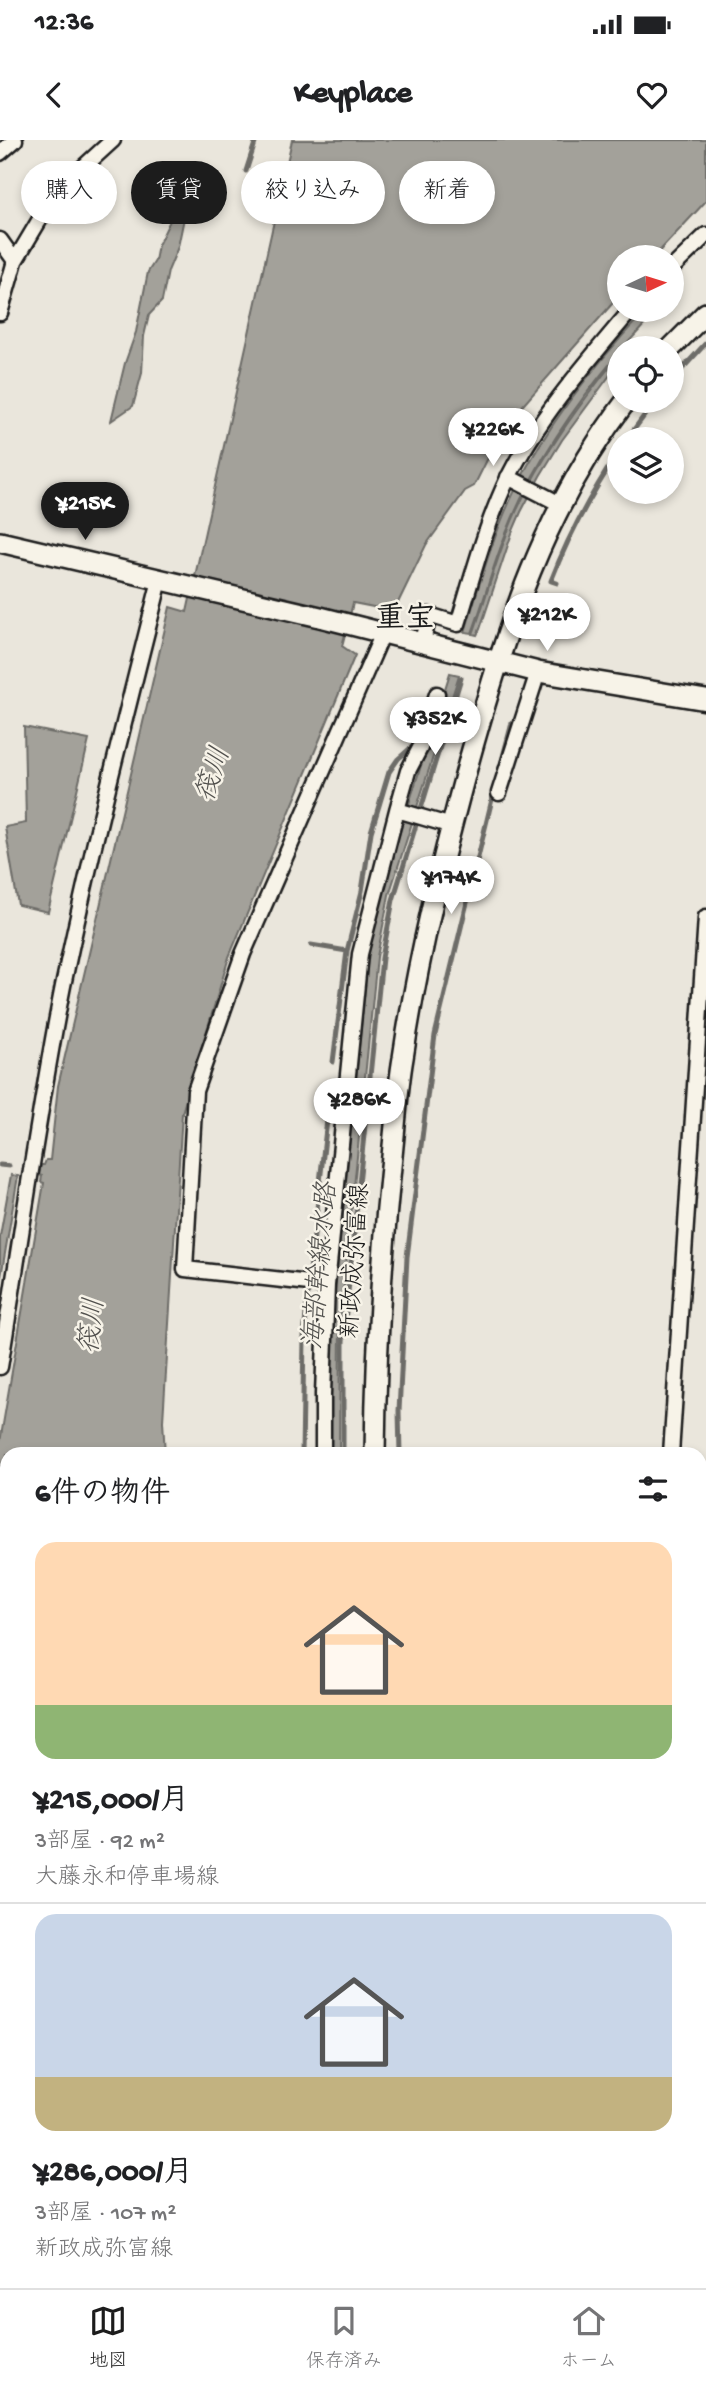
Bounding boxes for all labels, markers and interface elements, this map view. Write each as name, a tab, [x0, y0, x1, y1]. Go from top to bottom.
text: 12:36	[35, 9, 93, 40]
icon: back	[35, 76, 73, 114]
text: Keyplace	[294, 76, 412, 114]
icon: heart	[633, 76, 671, 114]
chip: 購入	[21, 161, 117, 224]
chip: 賃貸	[131, 161, 227, 224]
chip: 絞り込み	[241, 161, 385, 224]
chip: 新着	[399, 161, 495, 224]
north arrow	[607, 245, 684, 322]
map controls	[607, 245, 684, 504]
button: locate	[607, 336, 684, 413]
pin: ¥226K	[444, 408, 542, 468]
text: ¥226K	[464, 417, 522, 444]
button: layers	[607, 427, 684, 504]
pin: ¥215K	[36, 482, 134, 542]
text: ¥215K	[57, 491, 113, 518]
pin: ¥212K	[498, 594, 596, 653]
district label: 重宝	[375, 601, 435, 638]
text: ¥212K	[519, 602, 575, 629]
pin: ¥352K	[386, 698, 484, 757]
text: ¥352K	[406, 706, 464, 733]
water label: 筏川	[190, 743, 239, 807]
pin: ¥174K	[402, 856, 500, 916]
text: ¥174K	[423, 865, 479, 892]
pin: ¥286K	[310, 1079, 408, 1138]
text: ¥286K	[330, 1087, 388, 1114]
water label: 海部幹線水路	[297, 1179, 346, 1351]
street label: 新政成弥富線	[334, 1182, 378, 1340]
water label: 筏川	[74, 1296, 113, 1356]
icon: filters	[634, 1470, 672, 1508]
text: 6件の物件	[35, 1478, 170, 1513]
icon: home	[291, 1587, 417, 1713]
text: ¥215,000/月	[35, 1785, 189, 1820]
text: 3部屋 · 92 m²	[35, 1829, 165, 1856]
text: 大藤永和停車場線	[35, 1865, 219, 1892]
icon: home	[291, 1959, 417, 2085]
text: ¥286,000/月	[35, 2157, 193, 2192]
text: 3部屋 · 107 m²	[35, 2201, 176, 2228]
text: 新政成弥富線	[35, 2237, 173, 2264]
tab: 地図	[89, 2302, 127, 2374]
tab: 保存済み	[306, 2302, 382, 2374]
tab: ホーム	[560, 2302, 617, 2374]

